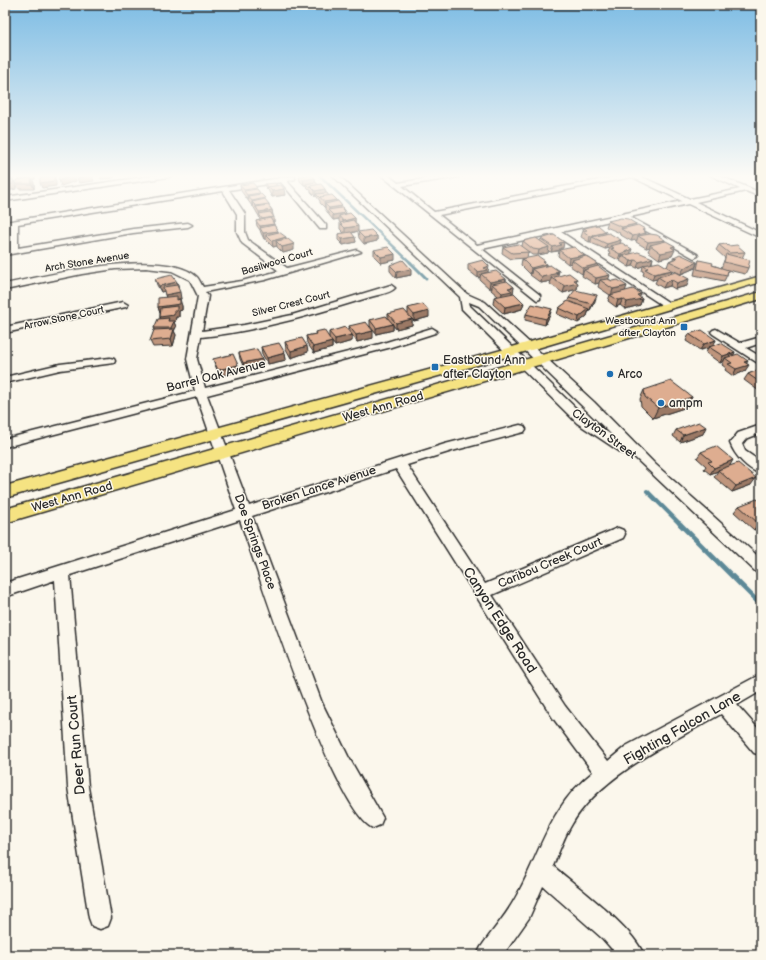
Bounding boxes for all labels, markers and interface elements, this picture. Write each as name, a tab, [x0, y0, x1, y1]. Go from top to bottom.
street label: Basilwood Court	[240, 246, 314, 278]
street label: Arch Stone Avenue	[44, 249, 130, 275]
street label: Silver Crest Court	[251, 289, 331, 319]
street label: Arrow Stone Court	[23, 304, 105, 332]
place label: Westbound Ann after Clayton	[605, 315, 676, 339]
marker: Westbound Ann after Clayton	[679, 322, 689, 332]
place label: Eastbound Ann after Clayton	[443, 353, 525, 382]
street label: Barrel Oak Avenue	[165, 356, 267, 396]
marker: Eastbound Ann after Clayton	[430, 362, 440, 372]
place label: Arco	[618, 367, 643, 382]
marker: Arco	[605, 369, 615, 379]
street label: West Ann Road	[341, 388, 425, 426]
place label: ampm	[669, 396, 703, 411]
marker: ampm	[656, 398, 666, 408]
street label: Clayton Street	[569, 406, 639, 463]
street label: Broken Lance Avenue	[260, 462, 378, 514]
street label: West Ann Road	[30, 478, 114, 516]
street label: Doe Springs Place	[231, 492, 279, 592]
street label: Caribou Creek Court	[496, 534, 605, 592]
street label: Canyon Edge Road	[459, 564, 541, 676]
street label: Fighting Falcon Lane	[620, 688, 744, 768]
street label: Deer Run Court	[63, 694, 89, 796]

